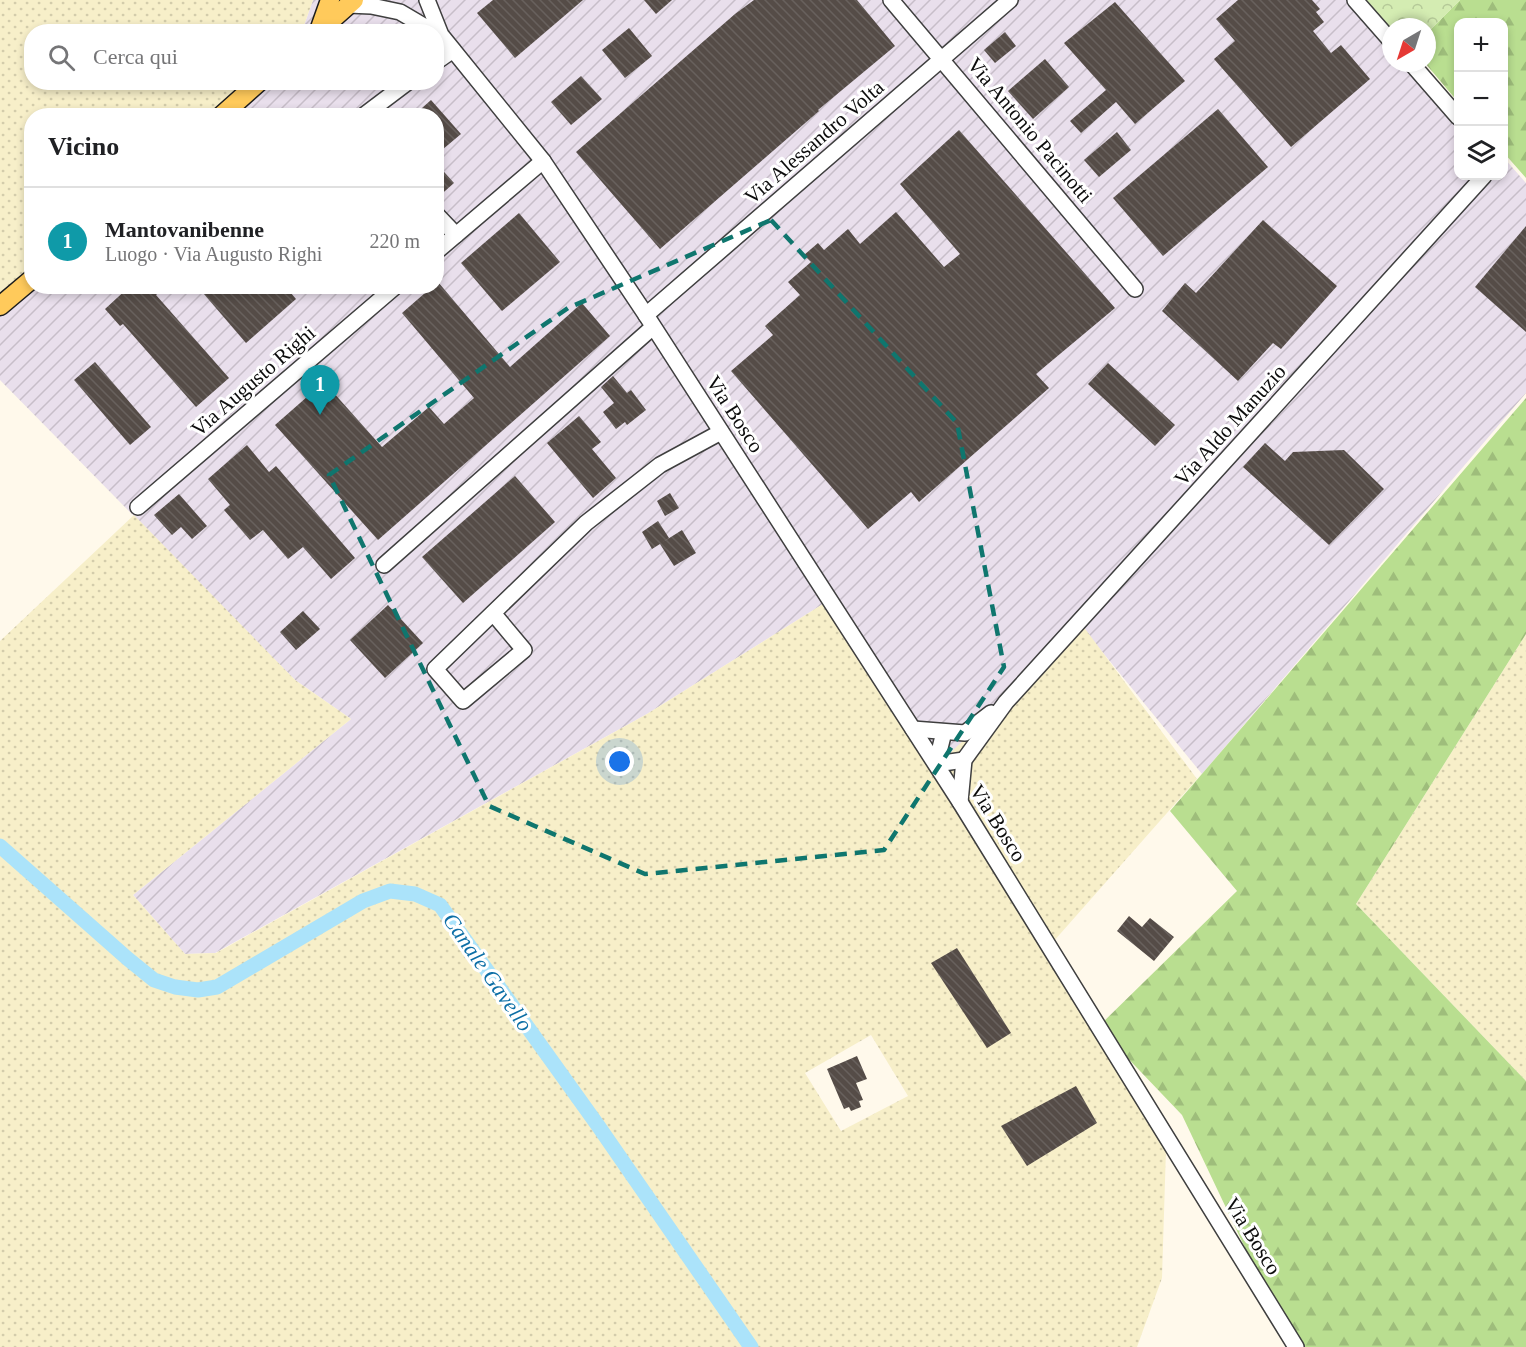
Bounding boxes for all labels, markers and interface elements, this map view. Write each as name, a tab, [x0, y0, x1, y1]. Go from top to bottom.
north arrow	[1382, 18, 1436, 72]
map controls	[1454, 18, 1508, 180]
button: +	[1454, 18, 1508, 72]
search box	[24, 24, 444, 90]
icon: search	[45, 41, 78, 74]
text: Cerca qui	[93, 44, 178, 69]
street label: Via Antonio Pacinotti	[962, 53, 1098, 208]
button: −	[1454, 72, 1508, 126]
street label: Via Alessandro Volta	[740, 75, 889, 209]
button: layers	[1454, 126, 1508, 180]
text: Vicino	[48, 132, 119, 161]
text: Mantovanibenne	[105, 217, 264, 242]
text: 1	[63, 230, 73, 252]
text: 220 m	[369, 230, 420, 252]
text: Luogo · Via Augusto Righi	[105, 243, 322, 265]
street label: Via Augusto Righi	[186, 321, 320, 441]
street label: Via Aldo Manuzio	[1169, 359, 1291, 491]
pin: 1	[300, 366, 340, 415]
street label: Via Bosco	[701, 371, 769, 457]
your location	[605, 747, 634, 776]
street label: Via Bosco	[965, 780, 1031, 866]
water label: Canale Gavello	[438, 908, 538, 1036]
street label: Via Bosco	[1220, 1193, 1286, 1279]

